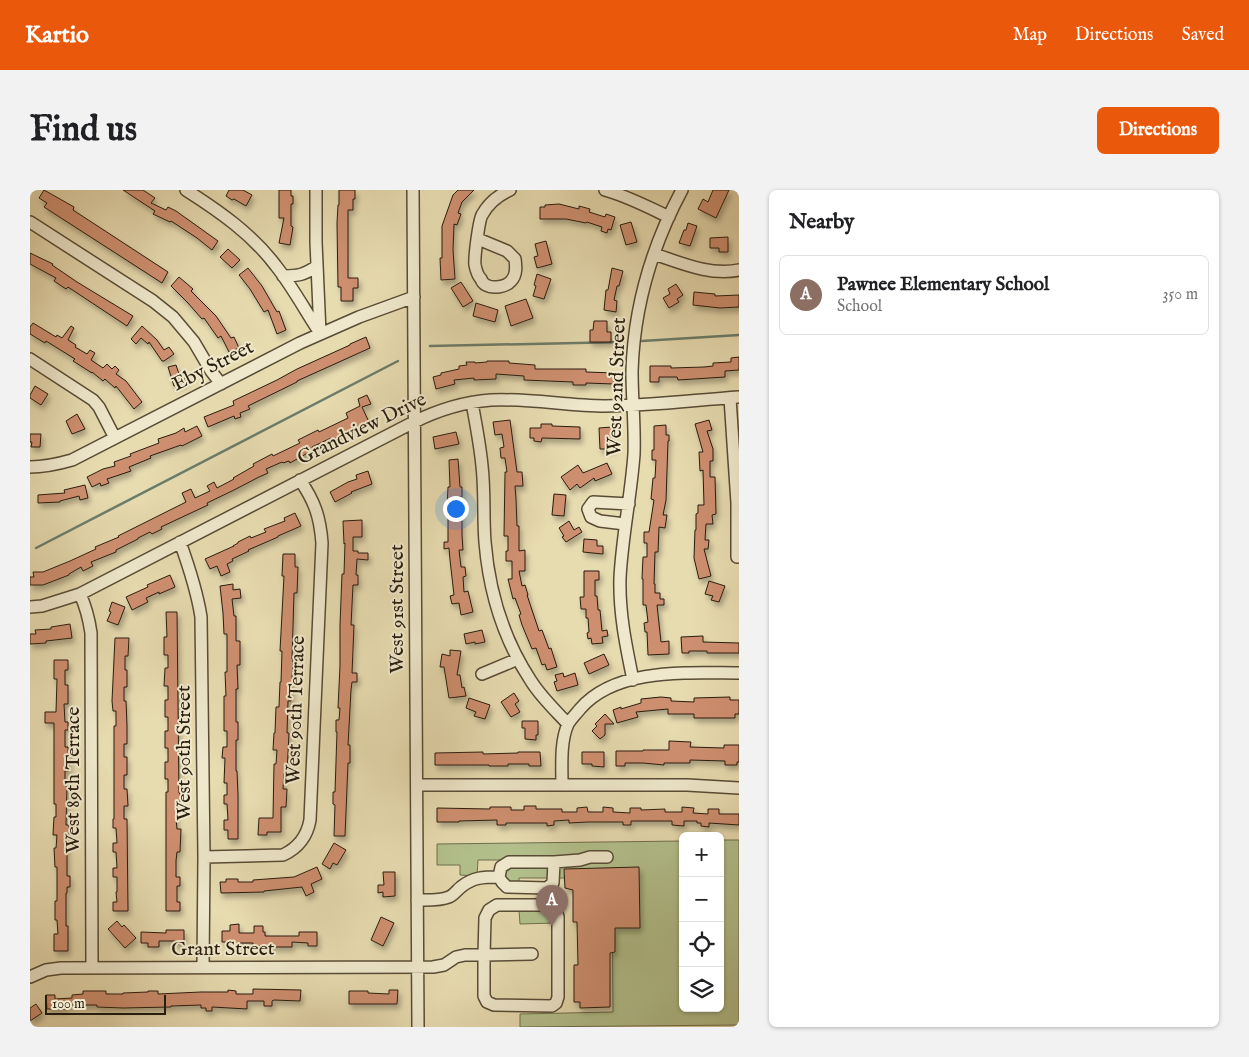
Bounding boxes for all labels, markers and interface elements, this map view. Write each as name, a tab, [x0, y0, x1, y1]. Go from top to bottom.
text: Kartio	[25, 20, 89, 51]
text: Map	[1013, 24, 1047, 47]
text: Directions	[1075, 24, 1153, 47]
text: Saved	[1181, 24, 1224, 47]
button: Directions	[1097, 107, 1219, 154]
text: Find us	[30, 108, 137, 153]
text: Nearby	[789, 209, 854, 236]
text: Pawnee Elementary School	[837, 273, 1049, 297]
text: A	[801, 285, 811, 305]
text: 350 m	[1163, 285, 1198, 305]
text: School	[837, 297, 882, 317]
street label: West 92nd Street	[602, 317, 632, 457]
street label: Eby Street	[168, 335, 258, 397]
street label: Grandview Drive	[293, 387, 431, 471]
your location	[443, 496, 469, 522]
street label: West 91st Street	[385, 544, 410, 674]
street label: West 90th Terrace	[281, 635, 311, 785]
street label: West 90th Street	[172, 685, 197, 821]
street label: West 89th Terrace	[61, 706, 86, 854]
map controls	[679, 832, 724, 1012]
button: +	[679, 832, 724, 877]
button: −	[679, 877, 724, 922]
pin: A	[536, 885, 568, 926]
button: locate	[679, 922, 724, 967]
street label: Grant Street	[171, 937, 275, 962]
button: layers	[679, 967, 724, 1012]
scale bar	[45, 992, 166, 1015]
text: 100 m	[52, 995, 85, 1013]

